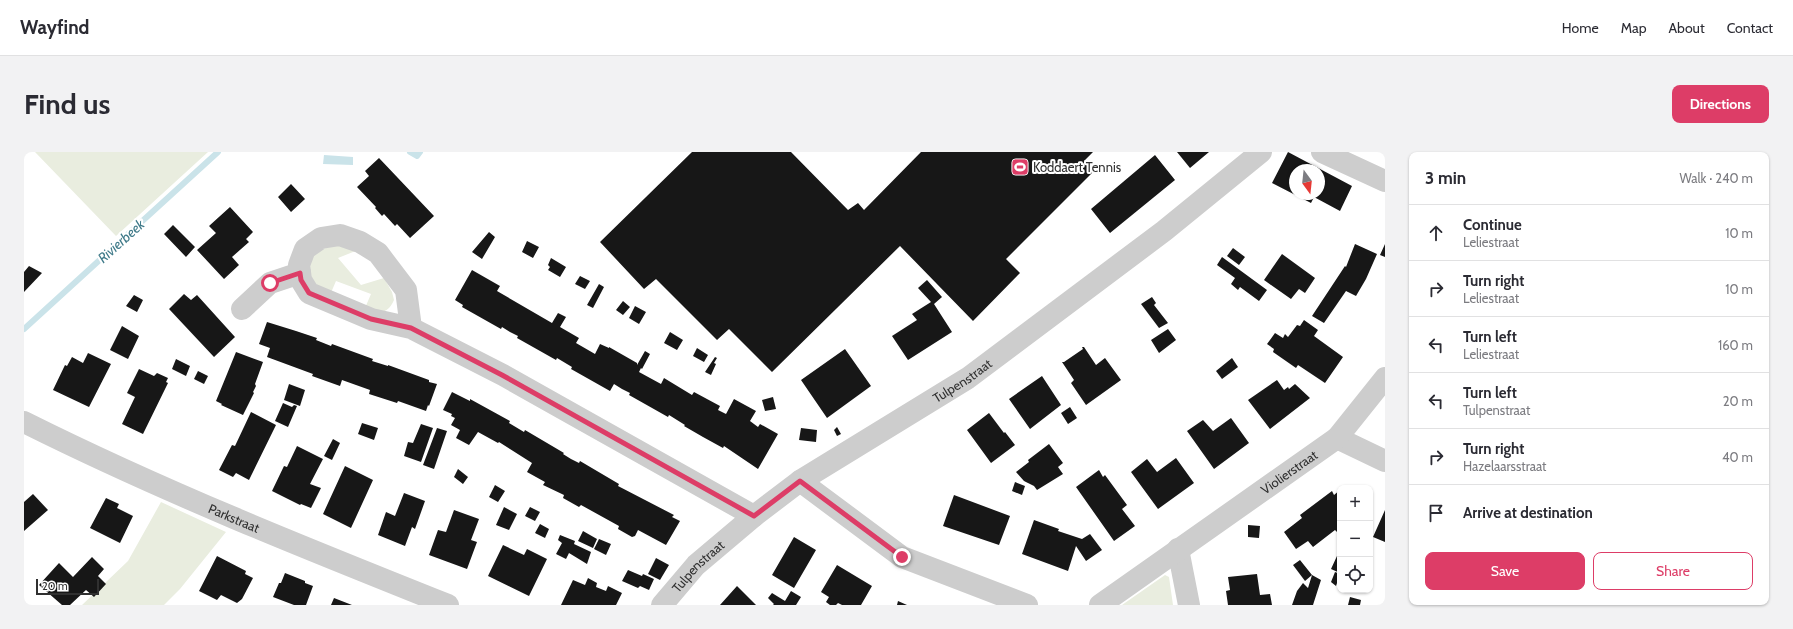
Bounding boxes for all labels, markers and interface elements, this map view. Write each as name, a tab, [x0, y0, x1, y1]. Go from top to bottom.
text: Wayfind	[20, 16, 89, 39]
text: Home	[1562, 19, 1599, 37]
text: Map	[1621, 19, 1646, 37]
text: About	[1668, 19, 1705, 37]
text: Contact	[1727, 19, 1773, 37]
button: Directions	[1672, 85, 1769, 123]
text: Find us	[24, 87, 110, 121]
sports icon: Koddaert Tennis	[1010, 157, 1030, 177]
place label: Koddaert Tennis	[1033, 159, 1122, 175]
north arrow	[1289, 164, 1325, 200]
text: 3 min	[1425, 168, 1466, 188]
text: Walk · 240 m	[1679, 170, 1753, 186]
water label: Rivierbeek	[94, 215, 149, 267]
text: Continue	[1463, 216, 1522, 234]
icon: ahead	[1425, 222, 1447, 244]
text: 10 m	[1725, 225, 1753, 241]
text: Leliestraat	[1463, 234, 1519, 250]
text: Turn right	[1463, 272, 1524, 290]
route start	[261, 274, 279, 292]
icon: right	[1425, 278, 1447, 300]
text: 10 m	[1725, 281, 1753, 297]
text: Leliestraat	[1463, 290, 1519, 306]
text: Turn left	[1463, 328, 1517, 346]
icon: left	[1425, 334, 1447, 356]
text: 160 m	[1718, 337, 1753, 353]
text: Leliestraat	[1463, 346, 1519, 362]
street label: Tulpenstraat	[930, 355, 995, 406]
text: Turn left	[1463, 384, 1517, 402]
icon: left	[1425, 390, 1447, 412]
text: 20 m	[1723, 393, 1753, 409]
text: Tulpenstraat	[1463, 402, 1530, 418]
text: Turn right	[1463, 440, 1524, 458]
street label: Violierstraat	[1257, 446, 1321, 497]
icon: right	[1425, 446, 1447, 468]
text: 40 m	[1722, 449, 1753, 465]
text: Hazelaarsstraat	[1463, 458, 1546, 474]
map controls	[1337, 485, 1373, 593]
button: +	[1337, 485, 1373, 521]
street label: Parkstraat	[206, 500, 263, 536]
icon: arrive	[1425, 502, 1447, 524]
text: Arrive at destination	[1463, 504, 1593, 522]
button: −	[1337, 521, 1373, 557]
street label: Tulpenstraat	[668, 536, 728, 596]
route end	[893, 548, 911, 566]
button: Save	[1425, 552, 1585, 590]
button: Share	[1593, 552, 1753, 590]
button: locate	[1337, 557, 1373, 593]
scale bar	[36, 577, 99, 596]
text: 20 m	[42, 579, 68, 593]

